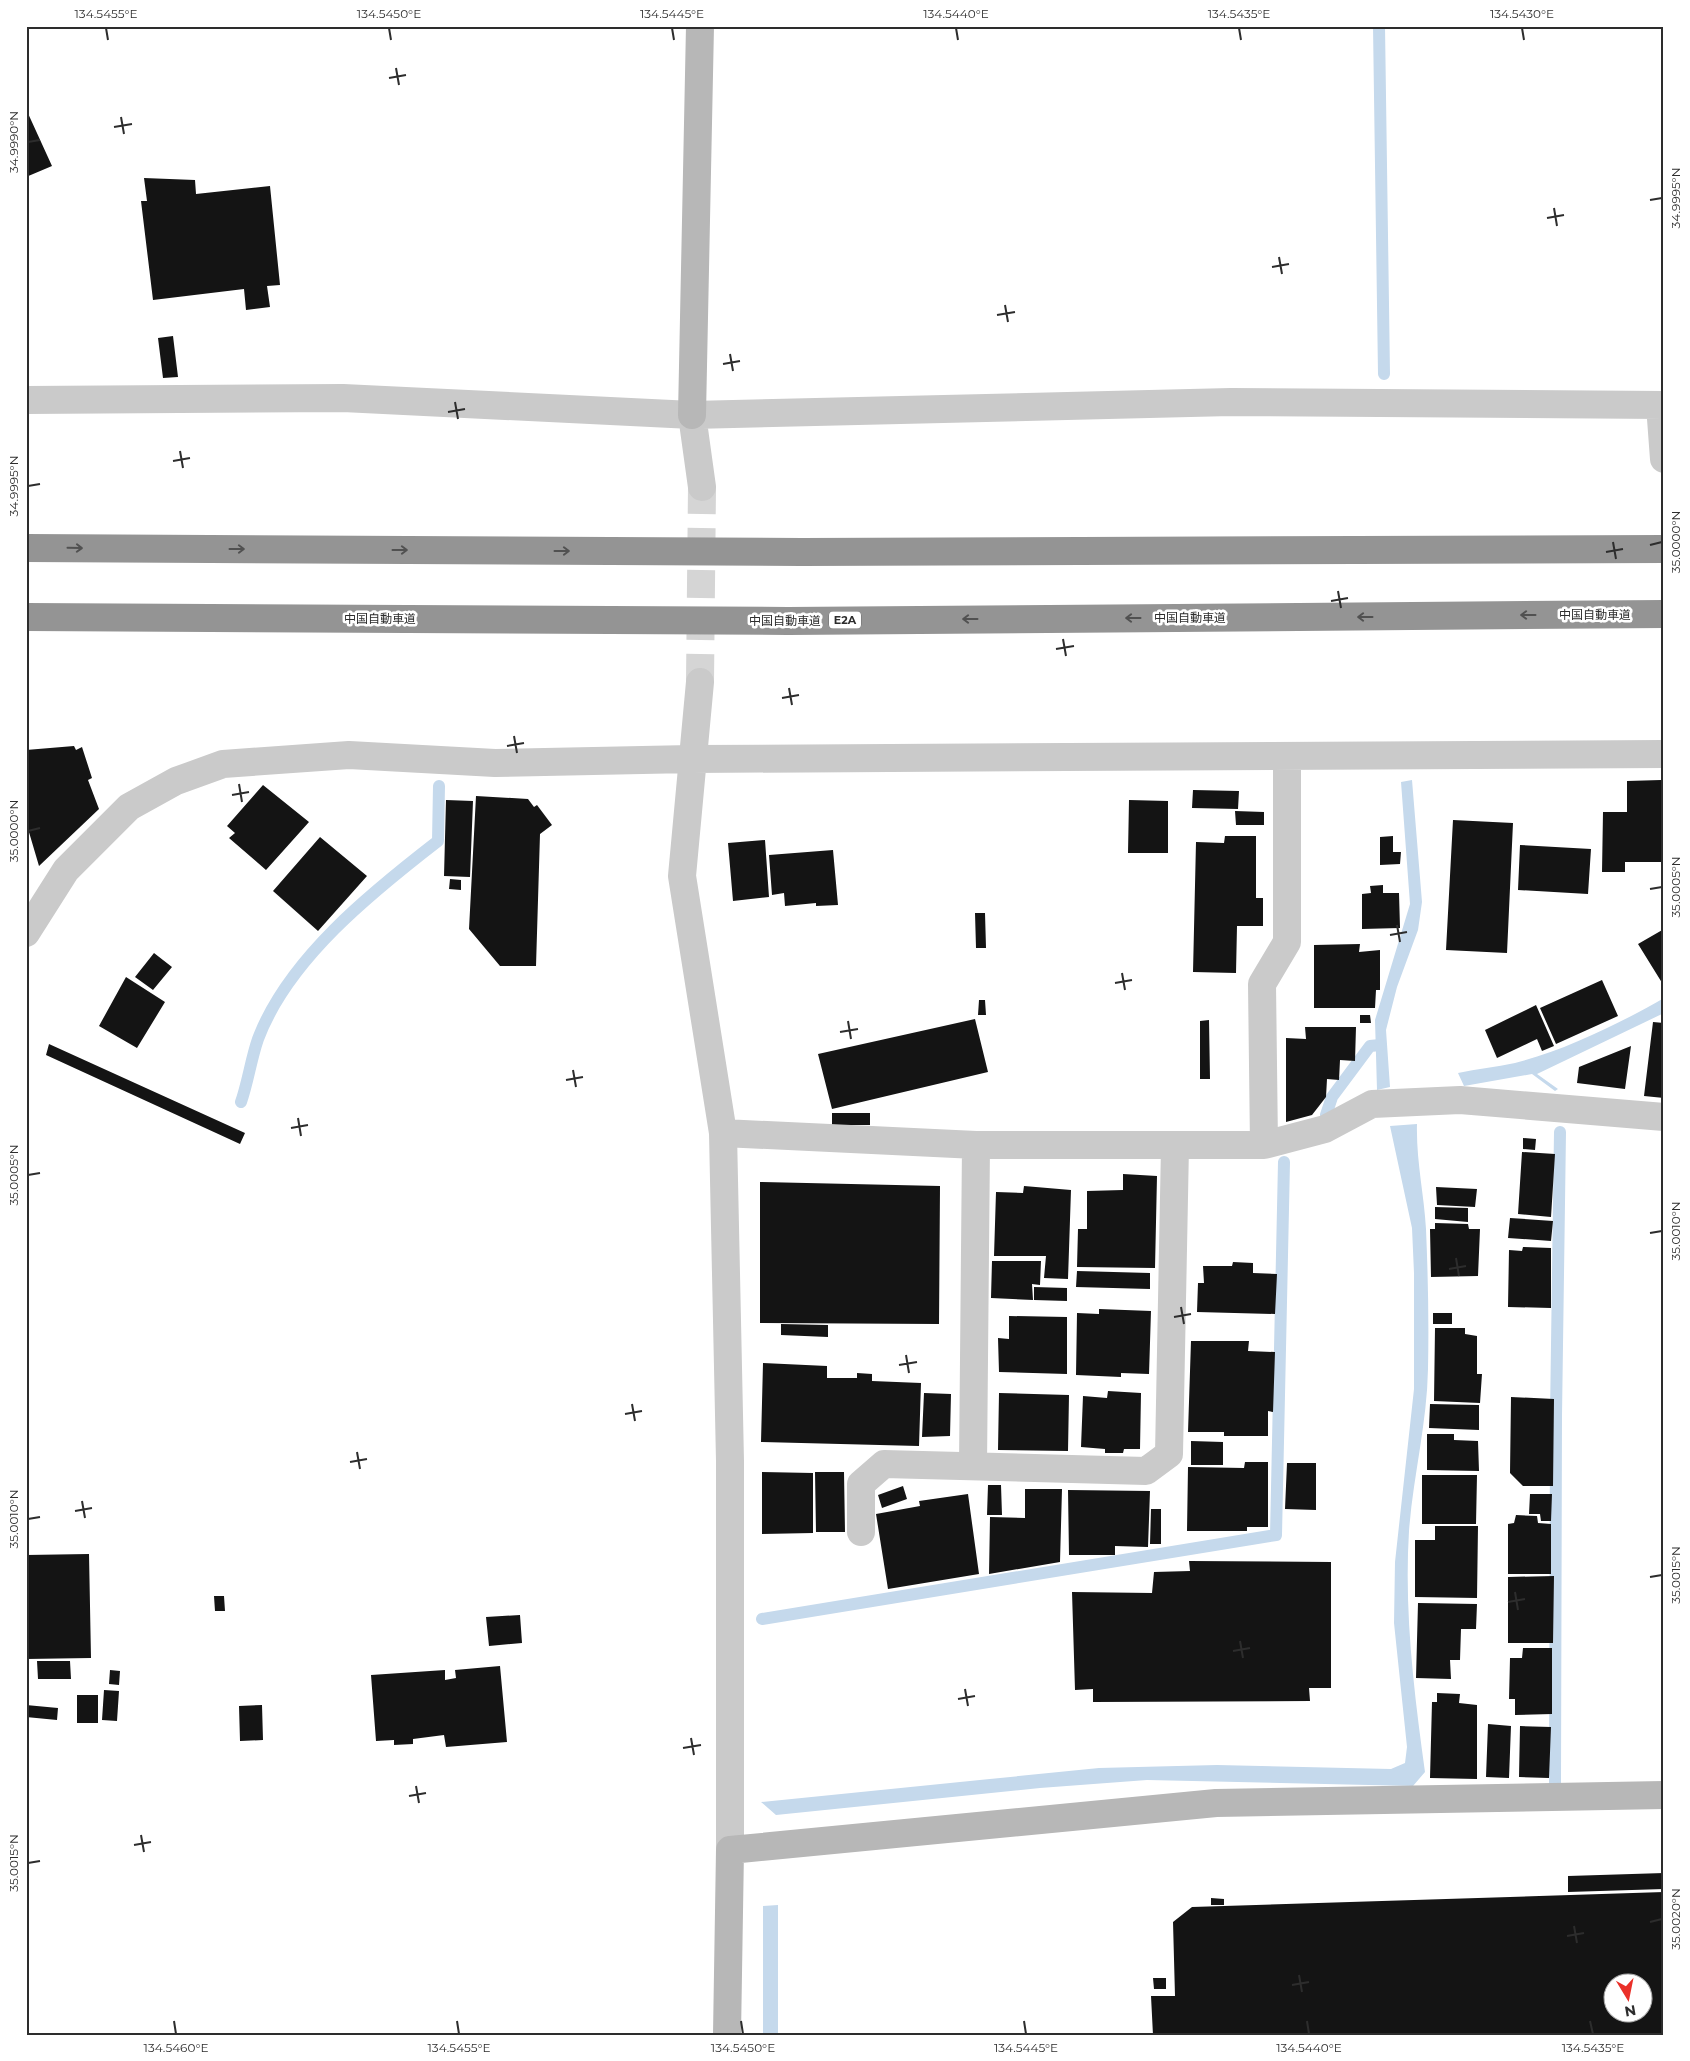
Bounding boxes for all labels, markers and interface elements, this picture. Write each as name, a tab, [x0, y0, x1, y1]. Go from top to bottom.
text: 134.5455°E	[75, 6, 137, 21]
text: 134.5450°E	[357, 6, 421, 21]
text: 134.5445°E	[640, 6, 704, 21]
text: 134.5440°E	[923, 6, 989, 21]
text: 134.5435°E	[1208, 6, 1270, 21]
text: 134.5430°E	[1490, 6, 1554, 21]
text: 34.9990°N	[6, 111, 21, 173]
text: 34.9995°N	[1668, 168, 1683, 228]
text: 34.9995°N	[6, 456, 21, 516]
text: 35.0000°N	[1668, 511, 1683, 573]
one-way arrow	[66, 543, 83, 553]
one-way arrow	[229, 544, 245, 554]
one-way arrow	[392, 545, 408, 555]
one-way arrow	[554, 546, 570, 556]
street label: 中国自動車道	[1559, 607, 1631, 622]
street label: 中国自動車道	[1154, 610, 1226, 625]
one-way arrow	[1520, 610, 1536, 620]
street label: 中国自動車道	[344, 611, 416, 626]
road number: E2A	[829, 612, 861, 628]
one-way arrow	[1357, 612, 1373, 621]
street label: 中国自動車道	[749, 613, 821, 628]
one-way arrow	[1125, 613, 1141, 623]
one-way arrow	[962, 615, 978, 624]
text: 35.0000°N	[6, 800, 21, 862]
text: 35.0005°N	[1668, 856, 1683, 918]
text: 35.0005°N	[6, 1144, 21, 1206]
text: 35.0010°N	[1668, 1202, 1683, 1260]
text: 35.0010°N	[6, 1490, 21, 1548]
text: 35.0015°N	[1668, 1546, 1683, 1604]
text: 35.0015°N	[6, 1834, 21, 1892]
text: 35.0020°N	[1668, 1888, 1683, 1950]
north arrow	[1602, 1974, 1652, 2024]
text: N	[1623, 2001, 1637, 2021]
text: 134.5460°E	[144, 2040, 208, 2055]
text: 134.5455°E	[428, 2040, 490, 2055]
text: 134.5450°E	[711, 2040, 775, 2055]
text: 134.5445°E	[994, 2040, 1058, 2055]
text: 134.5440°E	[1276, 2040, 1342, 2055]
text: 134.5435°E	[1562, 2040, 1624, 2055]

